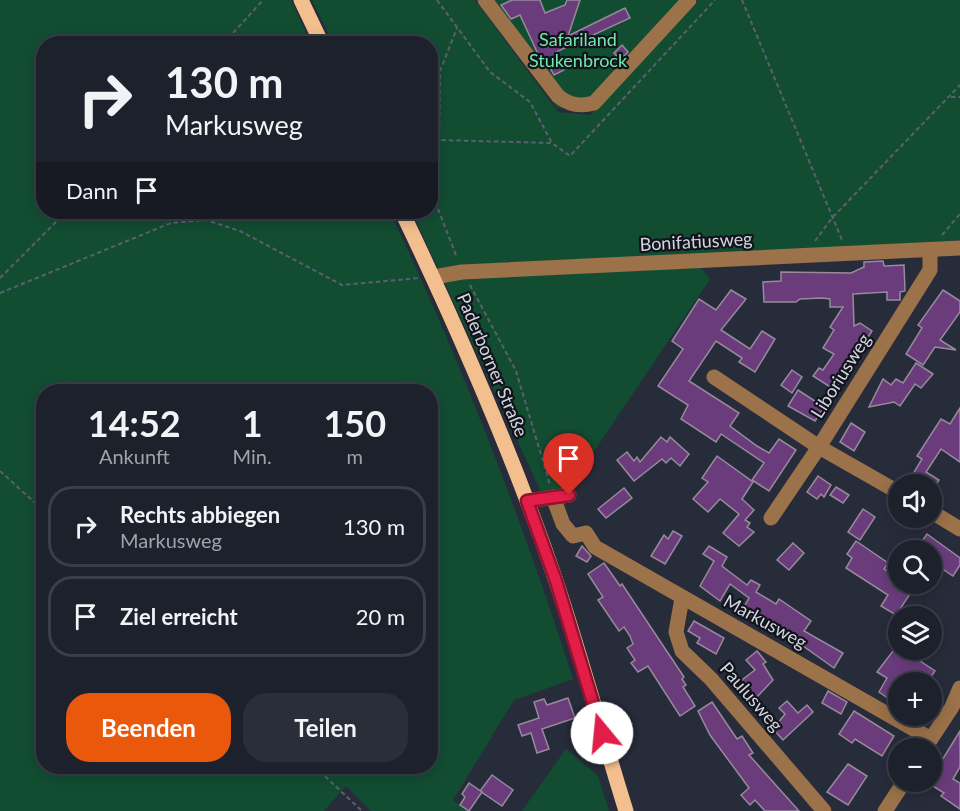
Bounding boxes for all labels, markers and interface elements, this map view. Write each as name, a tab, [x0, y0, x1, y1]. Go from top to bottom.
park label: Safariland Stukenbrock	[529, 28, 628, 71]
text: 130 m	[165, 57, 283, 107]
icon: right	[66, 60, 144, 138]
text: Markusweg	[165, 108, 303, 141]
icon: arrive	[130, 174, 163, 207]
text: Dann	[66, 177, 118, 204]
street label: Bonifatiusweg	[639, 227, 753, 255]
street label: Paderborner Straße	[453, 289, 533, 440]
street label: Liboriusweg	[806, 329, 875, 422]
text: 14:52	[88, 401, 181, 445]
text: 1	[242, 401, 263, 445]
text: 150	[323, 401, 386, 445]
pin	[543, 433, 594, 495]
icon: arrive	[552, 442, 585, 475]
text: Ankunft	[99, 444, 170, 468]
text: Min.	[233, 444, 272, 468]
text: m	[347, 444, 363, 468]
map controls	[888, 474, 942, 792]
button: sound	[888, 474, 942, 528]
text: Rechts abbiegen	[120, 501, 280, 528]
icon: right	[69, 510, 102, 543]
text: 130 m	[343, 513, 405, 540]
text: Markusweg	[120, 528, 222, 552]
button: search	[888, 540, 942, 594]
street label: Markusweg	[720, 589, 811, 653]
icon: arrive	[69, 600, 102, 633]
text: Ziel erreicht	[120, 603, 238, 630]
text: 20 m	[356, 603, 405, 630]
button: layers	[888, 606, 942, 660]
street label: Paulusweg	[716, 657, 788, 735]
button: +	[888, 672, 942, 726]
button: Beenden	[66, 693, 231, 762]
button: Teilen	[243, 693, 408, 762]
position arrow	[570, 701, 634, 765]
button: −	[888, 738, 942, 792]

